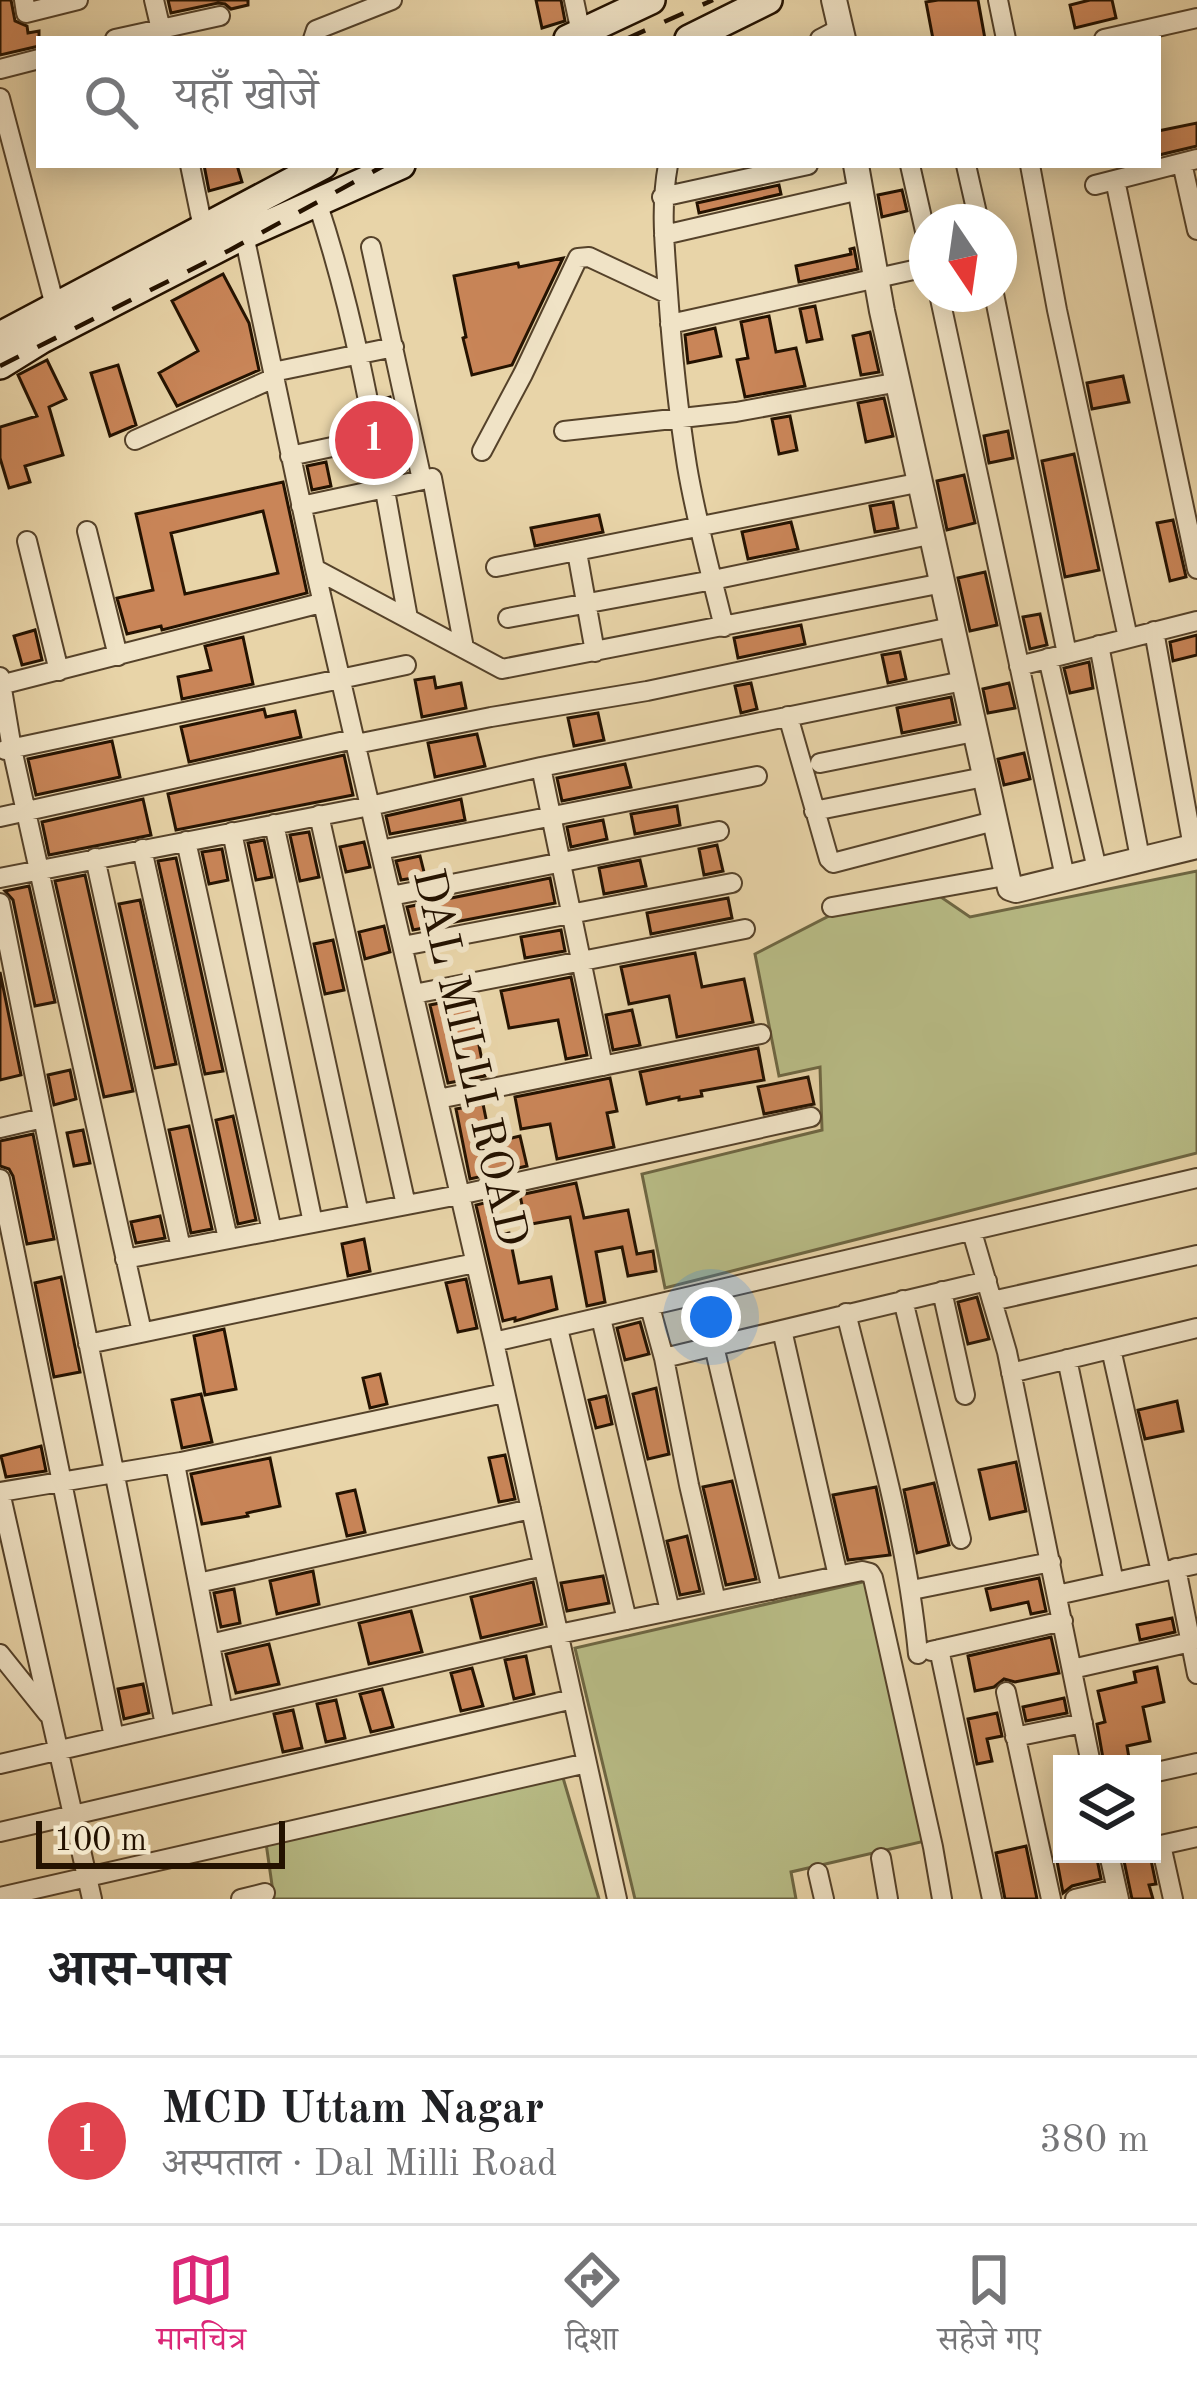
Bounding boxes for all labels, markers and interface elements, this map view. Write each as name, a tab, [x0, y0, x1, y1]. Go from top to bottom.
search box	[36, 36, 1161, 168]
icon: search	[78, 69, 144, 135]
text: यहाँ खोजें	[174, 75, 318, 120]
north arrow	[909, 204, 1017, 312]
pin: 1	[335, 395, 413, 485]
street label: DAL MILLI ROAD	[403, 865, 533, 1251]
your location	[681, 1287, 741, 1347]
map controls	[1053, 1755, 1161, 1863]
button: layers	[1053, 1755, 1161, 1863]
scale bar	[36, 1815, 285, 1868]
text: 100 m	[54, 1825, 147, 1858]
text: आस-पास	[48, 1946, 229, 1997]
text: MCD Uttam Nagar	[162, 2088, 544, 2133]
text: 1	[76, 2121, 98, 2160]
text: 380 m	[1039, 2121, 1149, 2160]
text: अस्पताल · Dal Milli Road	[162, 2145, 557, 2184]
tab: मानचित्र	[156, 2247, 246, 2371]
tab: दिशा	[559, 2247, 625, 2371]
tab: सहेजे गए	[938, 2247, 1041, 2371]

